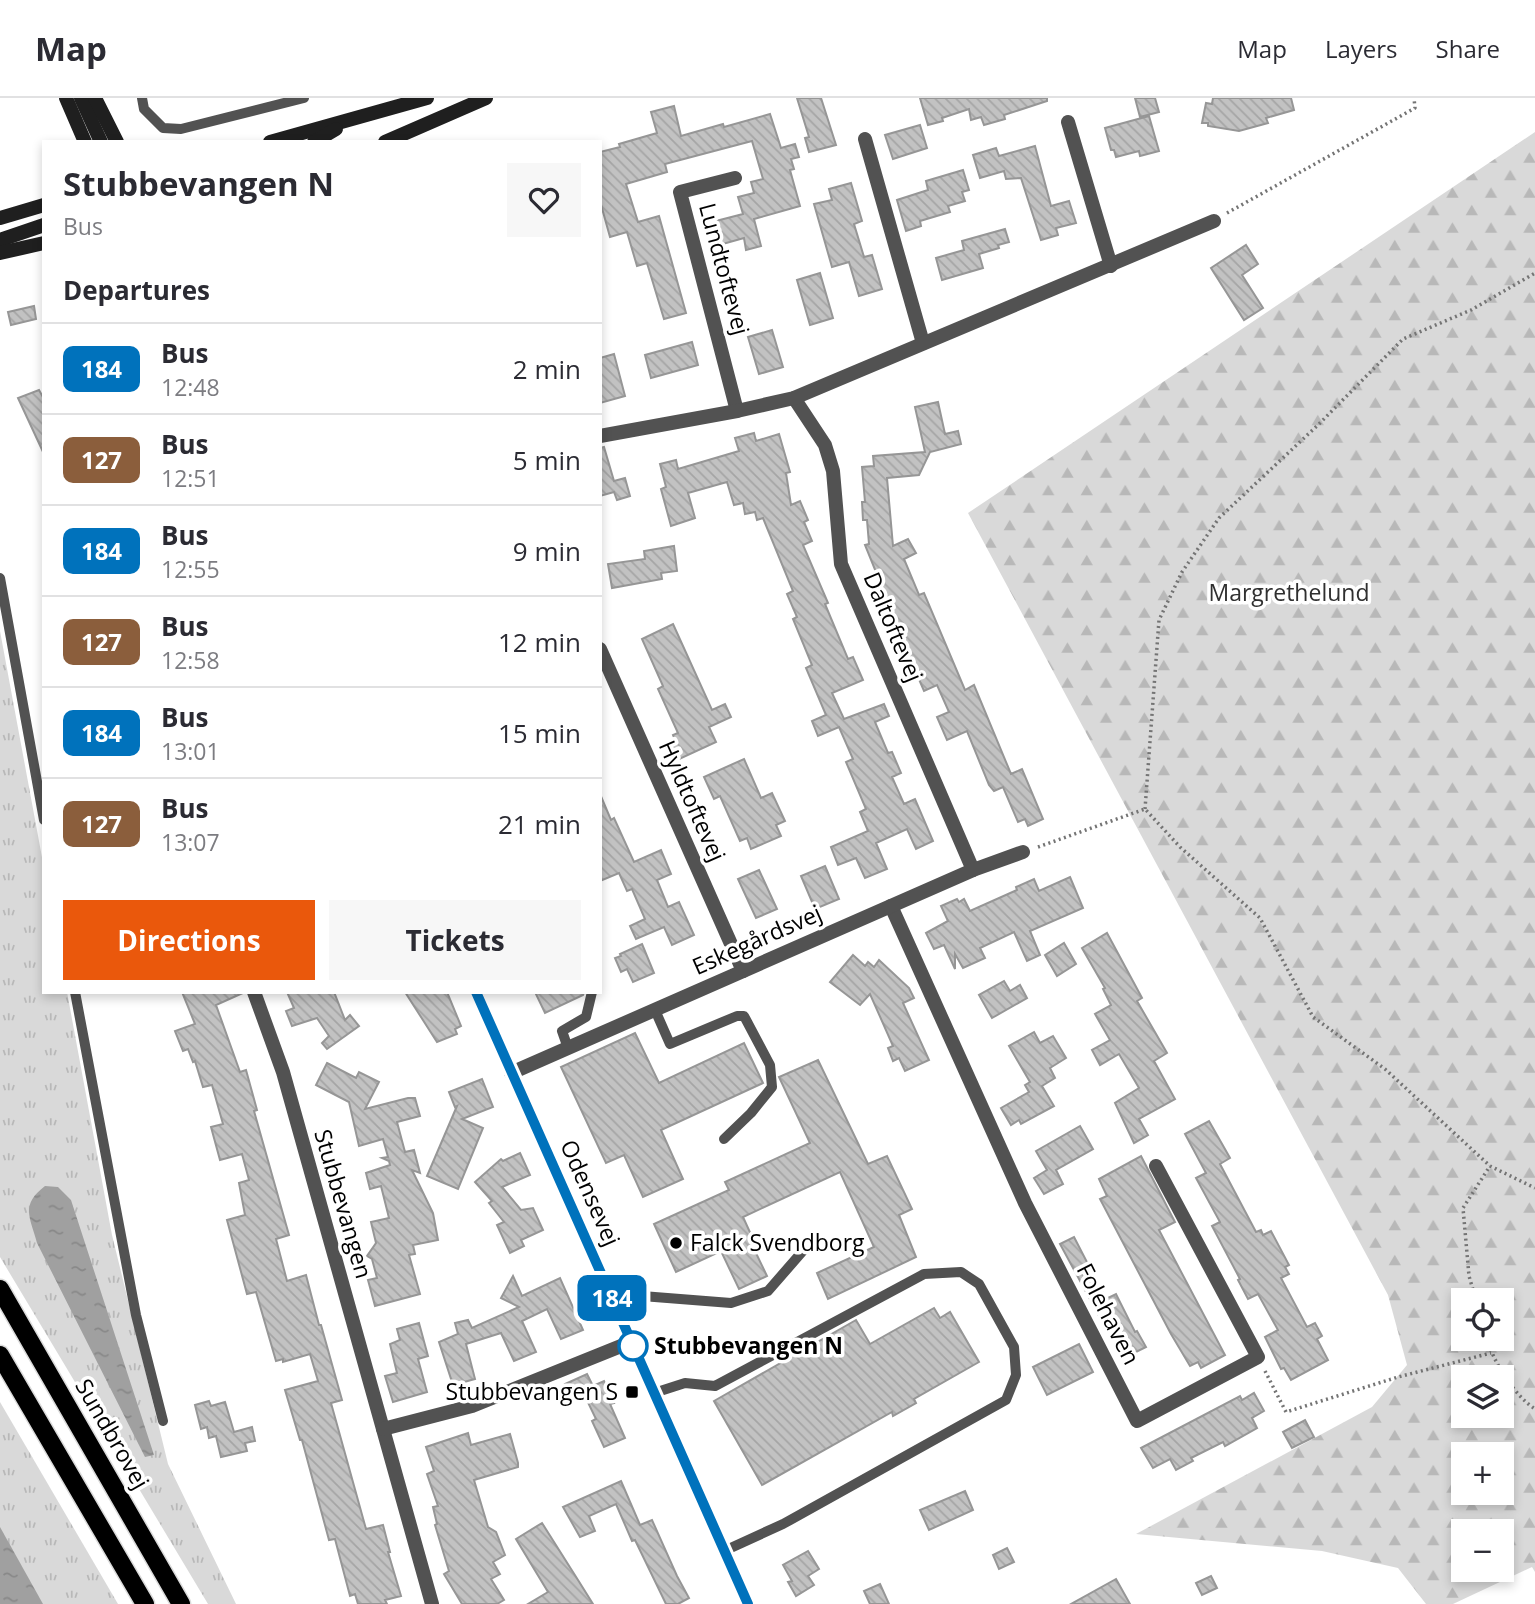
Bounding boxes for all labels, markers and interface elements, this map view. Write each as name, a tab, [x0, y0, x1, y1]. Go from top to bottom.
text: Map	[35, 26, 107, 71]
text: Map	[1237, 32, 1287, 65]
text: Layers	[1325, 32, 1398, 65]
text: Share	[1436, 32, 1500, 65]
text: Stubbevangen N	[63, 161, 334, 206]
button: heart	[507, 163, 581, 237]
street label: Lundtoftevej	[692, 199, 758, 338]
text: Bus	[63, 210, 103, 242]
text: Departures	[63, 272, 210, 308]
text: Bus	[161, 335, 208, 371]
text: 2 min	[513, 351, 581, 387]
text: 184	[81, 352, 122, 385]
text: 12:48	[161, 371, 220, 403]
text: Bus	[161, 426, 208, 462]
text: 5 min	[513, 442, 581, 478]
text: 127	[81, 443, 122, 476]
text: 12:51	[161, 462, 220, 494]
text: Bus	[161, 517, 208, 553]
text: 9 min	[513, 533, 581, 569]
text: 184	[81, 534, 122, 567]
text: 12:55	[161, 553, 220, 585]
street label: Daltoftevej	[856, 567, 931, 686]
park label: Margrethelund	[1209, 576, 1369, 608]
text: Bus	[161, 608, 208, 644]
text: 12 min	[498, 624, 581, 660]
text: 127	[81, 625, 122, 658]
text: 12:58	[161, 644, 220, 676]
text: Bus	[161, 699, 208, 735]
text: 15 min	[498, 715, 581, 751]
text: 184	[81, 716, 122, 749]
text: 13:01	[161, 735, 220, 767]
street label: Hyldtoftevej	[652, 735, 734, 866]
text: Bus	[161, 790, 208, 826]
text: 21 min	[498, 806, 581, 842]
text: 127	[81, 807, 122, 840]
text: 13:07	[161, 826, 220, 858]
street label: Eskegårdsvej	[687, 896, 826, 982]
button: Directions	[63, 900, 315, 980]
button: Tickets	[329, 900, 581, 980]
street label: Stubbevangen	[307, 1125, 381, 1282]
street label: Odensevej	[553, 1134, 629, 1251]
place label: Falck Svendborg	[690, 1226, 865, 1258]
marker: Falck Svendborg	[668, 1235, 684, 1251]
street label: Folehaven	[1070, 1257, 1148, 1370]
line badge: 184	[572, 1275, 652, 1321]
text: 184	[591, 1281, 633, 1314]
map controls	[1451, 1288, 1514, 1582]
button: locate	[1451, 1288, 1514, 1351]
place label: Stubbevangen N	[654, 1329, 843, 1361]
marker: Stubbevangen N	[618, 1331, 648, 1361]
button: layers	[1451, 1365, 1514, 1428]
street label: Sundbrovej	[68, 1372, 157, 1495]
place label: Stubbevangen S	[446, 1375, 618, 1407]
marker: Stubbevangen S	[624, 1384, 640, 1400]
button: +	[1451, 1442, 1514, 1505]
button: −	[1451, 1519, 1514, 1582]

